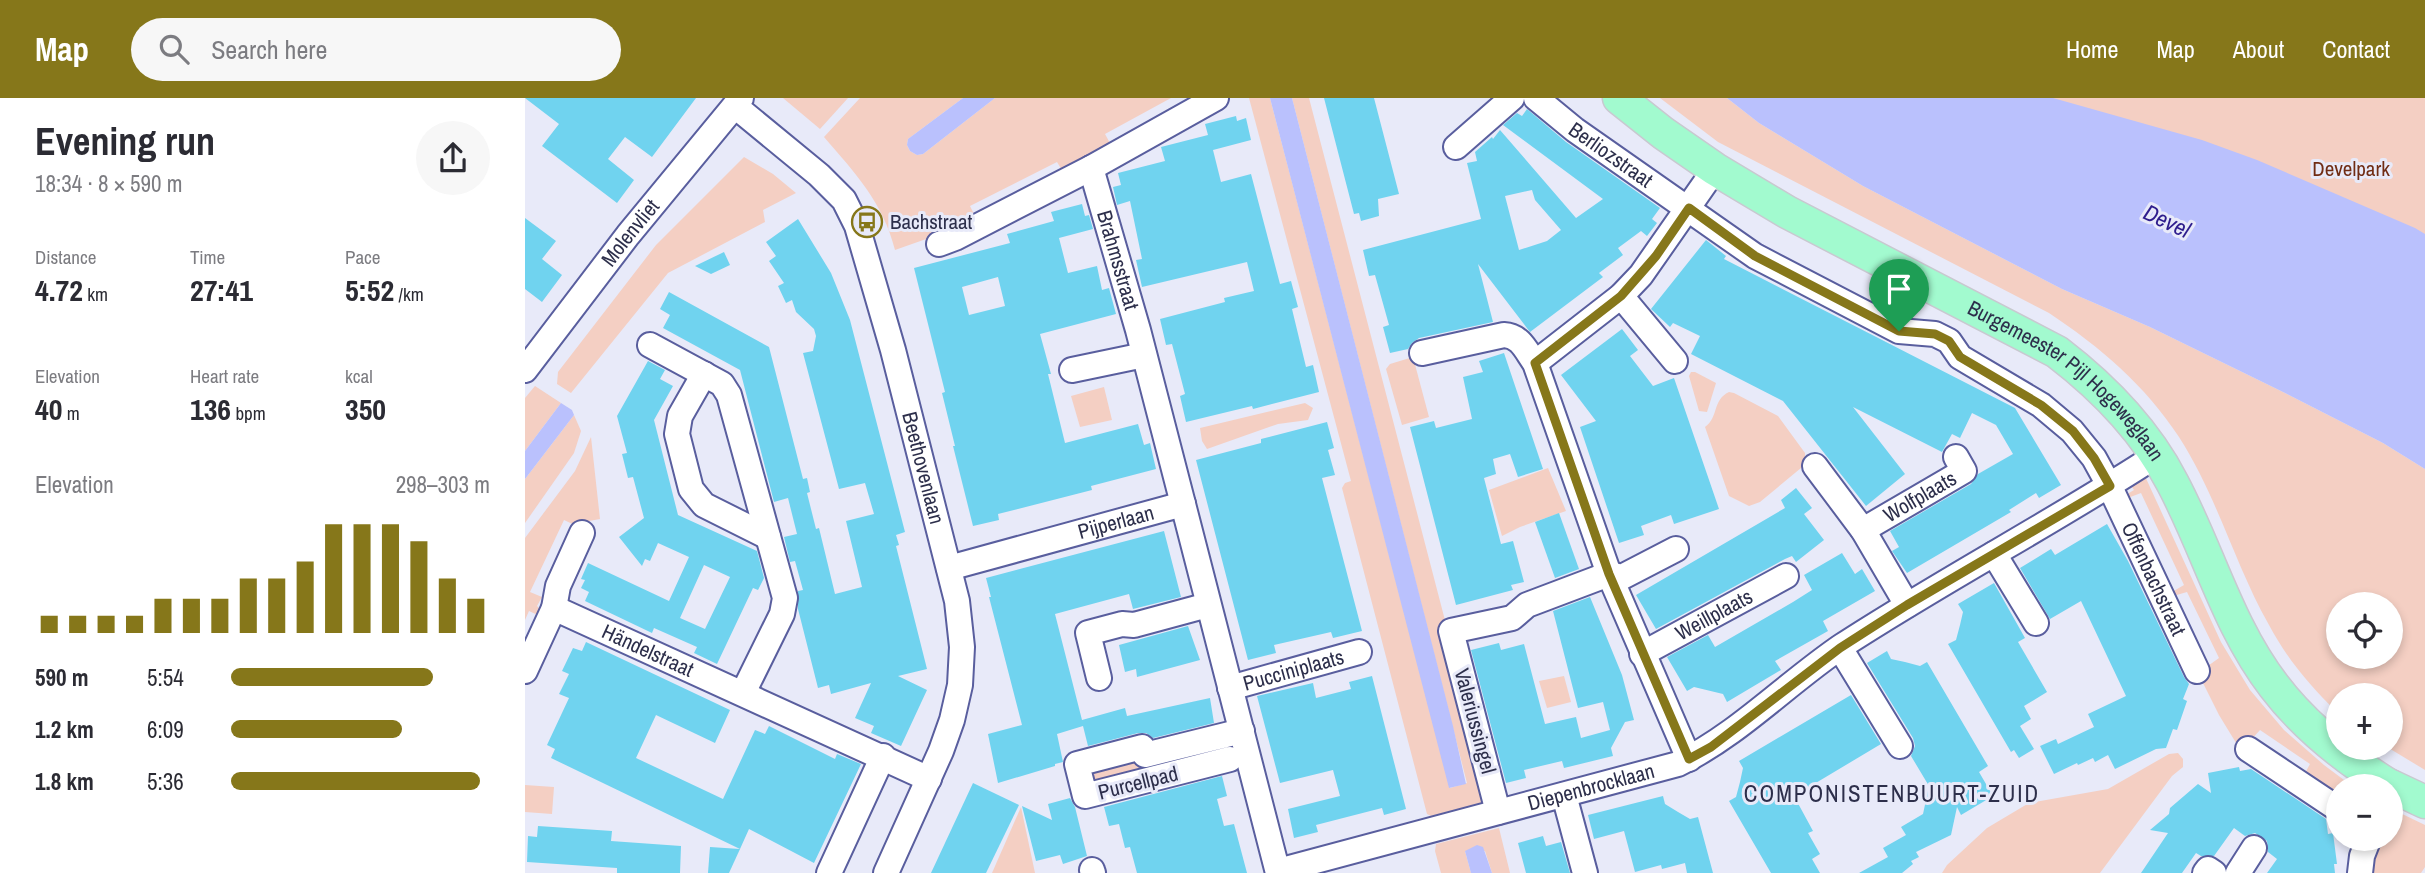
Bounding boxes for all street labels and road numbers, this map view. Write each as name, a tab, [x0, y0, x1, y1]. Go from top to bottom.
street label: Berliozstraat	[1563, 115, 1659, 194]
street label: Molenvliet	[594, 193, 666, 272]
street label: Brahmsstraat	[1090, 207, 1146, 313]
street label: Burgemeester Pijl Hogeweglaan	[1963, 293, 2171, 466]
street label: Beethovenlaan	[895, 409, 952, 527]
street label: Wolfplaats	[1878, 464, 1962, 529]
street label: Pijperlaan	[1074, 498, 1157, 546]
street label: Offenbachstraat	[2115, 517, 2193, 640]
street label: Weillplaats	[1670, 582, 1758, 647]
street label: Händelstraat	[597, 617, 699, 684]
street label: Pucciniplaats	[1240, 642, 1347, 698]
street label: Valeriussingel	[1448, 665, 1503, 777]
street label: Diepenbrocklaan	[1524, 756, 1658, 818]
street label: Purcellpad	[1095, 759, 1181, 806]

